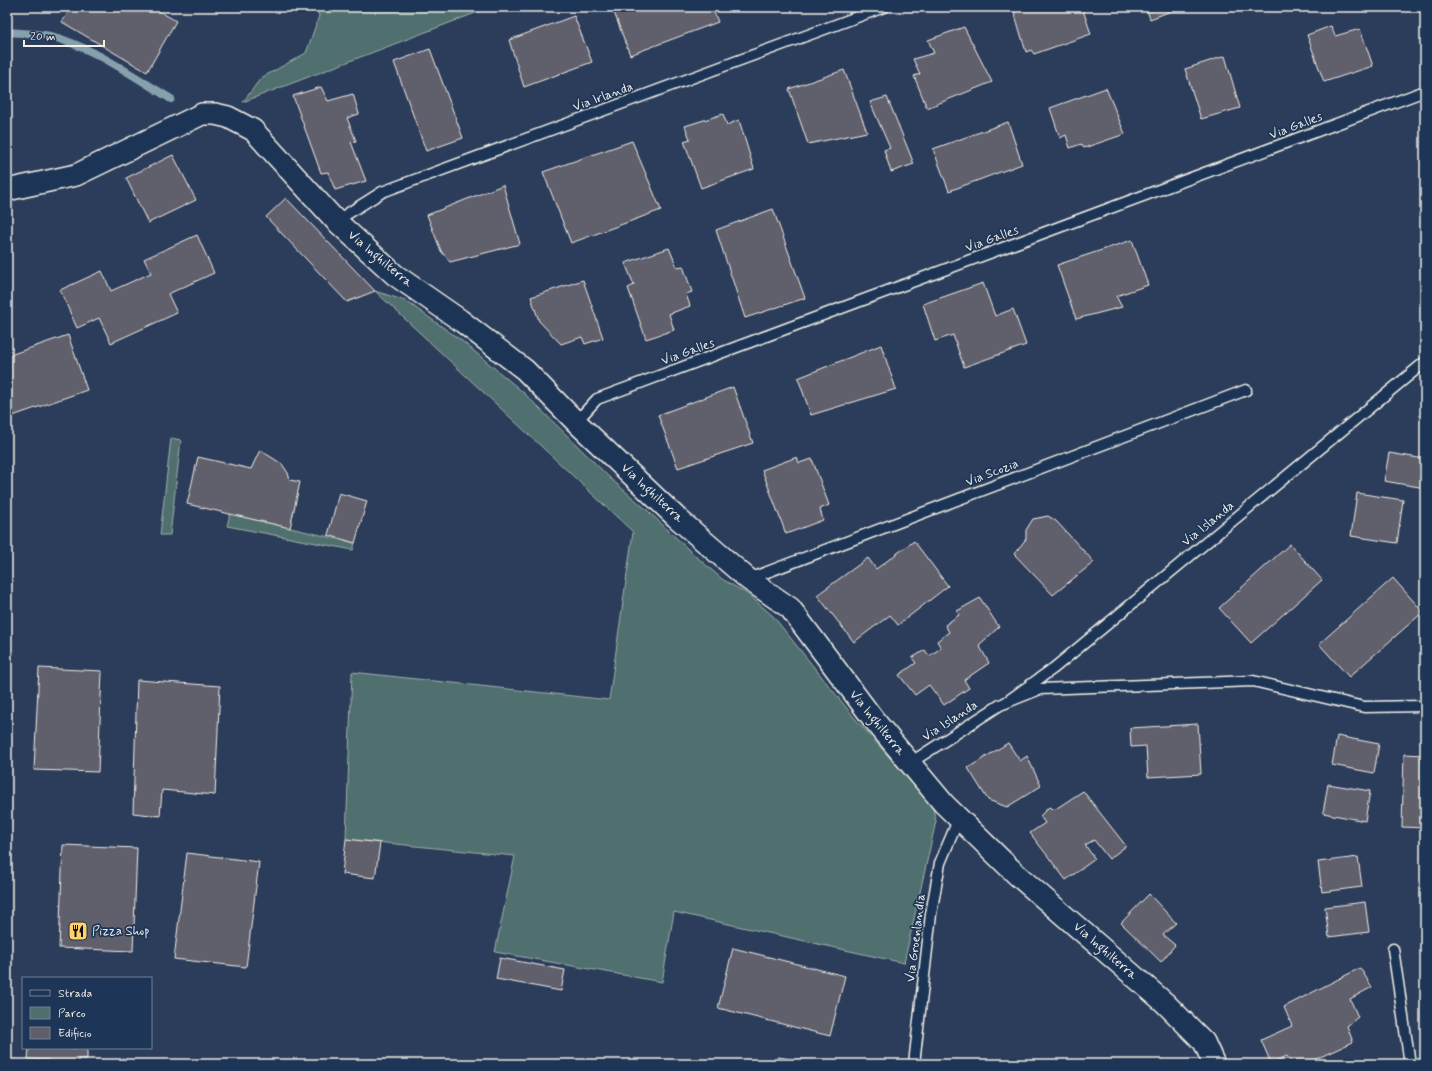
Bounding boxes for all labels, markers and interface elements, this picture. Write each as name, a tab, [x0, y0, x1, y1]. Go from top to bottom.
scale bar	[24, 22, 104, 48]
text: 20 m	[30, 29, 56, 45]
street label: Via Irlanda	[570, 78, 636, 116]
street label: Via Galles	[1267, 108, 1325, 144]
street label: Via Galles	[963, 221, 1021, 256]
street label: Via Inghilterra	[343, 227, 416, 293]
street label: Via Galles	[659, 334, 717, 369]
street label: Via Scozia	[963, 455, 1021, 491]
street label: Via Inghilterra	[616, 460, 687, 528]
street label: Via Islanda	[1178, 497, 1238, 551]
street label: Via Inghilterra	[844, 687, 909, 761]
street label: Via Islanda	[919, 697, 981, 745]
street label: Via Groenlandia	[902, 893, 930, 983]
street label: Via Inghilterra	[1068, 918, 1141, 985]
restaurant icon: Pizza Shop	[67, 920, 89, 942]
place label: Pizza Shop	[92, 923, 149, 940]
legend	[22, 977, 152, 1049]
text: Strada	[58, 986, 92, 1002]
text: Parco	[58, 1006, 86, 1022]
text: Edificio	[58, 1026, 92, 1042]

